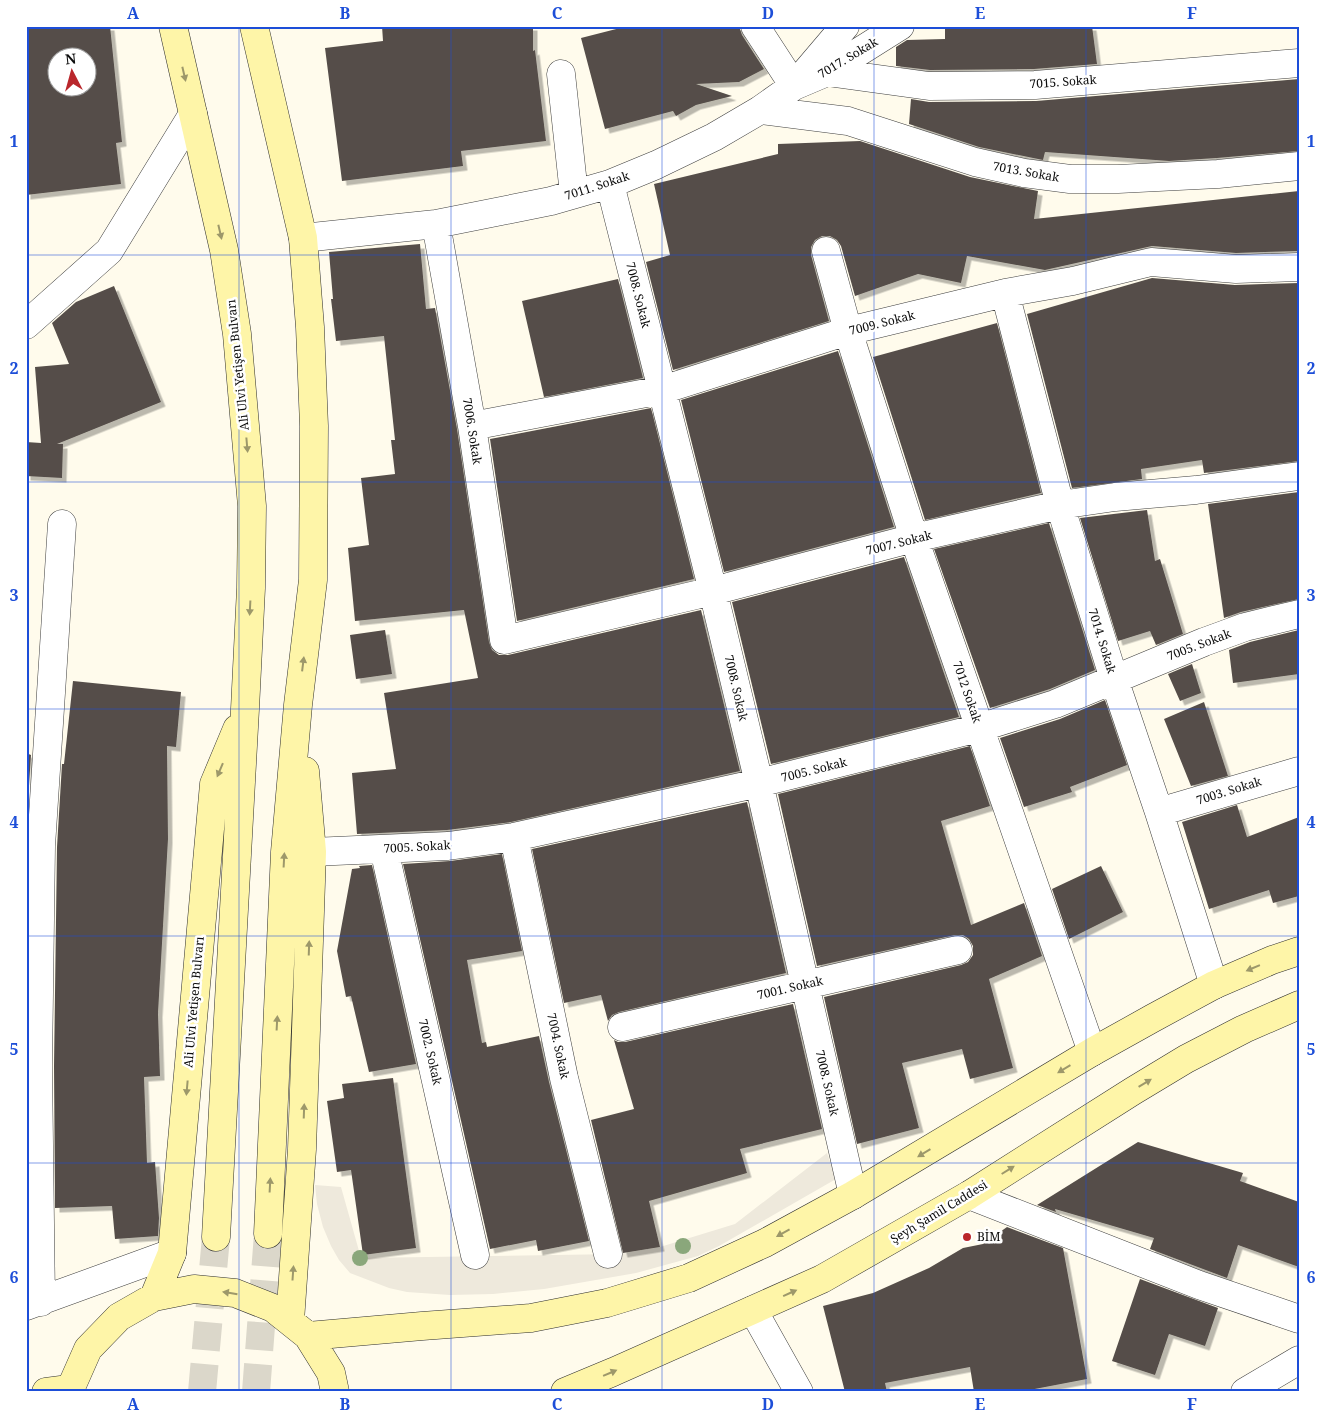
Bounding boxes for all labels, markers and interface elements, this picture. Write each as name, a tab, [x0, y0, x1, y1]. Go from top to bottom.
text: A	[127, 2, 140, 24]
text: B	[340, 2, 351, 24]
text: C	[552, 2, 563, 24]
text: D	[762, 2, 774, 24]
text: E	[975, 2, 985, 24]
text: F	[1187, 2, 1197, 24]
street label: 7017. Sokak	[815, 32, 882, 82]
north arrow	[48, 48, 98, 98]
text: N	[64, 49, 77, 69]
one-way arrow	[180, 66, 188, 81]
street label: 7015. Sokak	[1029, 71, 1098, 92]
text: 1	[9, 130, 19, 152]
text: 1	[1306, 130, 1316, 152]
street label: 7013. Sokak	[992, 157, 1062, 186]
street label: 7011. Sokak	[562, 167, 632, 204]
one-way arrow	[216, 225, 224, 240]
street label: 7008. Sokak	[622, 260, 655, 330]
street label: Ali Ulvi Yetişen Bulvarı	[222, 299, 253, 431]
street label: 7009. Sokak	[847, 306, 917, 339]
text: 2	[9, 357, 19, 379]
text: 2	[1306, 357, 1316, 379]
street label: 7006. Sokak	[459, 396, 486, 466]
one-way arrow	[243, 438, 251, 454]
street label: 7007. Sokak	[864, 526, 934, 559]
text: 3	[9, 584, 19, 606]
text: 3	[1306, 584, 1316, 606]
one-way arrow	[246, 600, 254, 616]
street label: 7014. Sokak	[1085, 606, 1121, 676]
street label: 7005. Sokak	[1164, 624, 1234, 665]
street label: 7008. Sokak	[721, 653, 753, 723]
one-way arrow	[299, 655, 307, 671]
street label: 7012 Sokak	[949, 659, 986, 726]
street label: 7005. Sokak	[779, 753, 849, 786]
one-way arrow	[216, 763, 223, 778]
street label: 7003. Sokak	[1194, 772, 1264, 808]
text: 4	[9, 811, 19, 833]
text: 4	[1306, 811, 1316, 833]
street label: 7005. Sokak	[383, 836, 452, 857]
one-way arrow	[281, 852, 289, 868]
street label: Ali Ulvi Yetişen Bulvarı	[179, 936, 208, 1068]
one-way arrow	[305, 940, 313, 956]
one-way arrow	[1246, 965, 1260, 973]
street label: 7001. Sokak	[755, 971, 825, 1003]
street label: 7004. Sokak	[543, 1011, 574, 1081]
one-way arrow	[274, 1014, 282, 1030]
street label: 7002. Sokak	[415, 1017, 447, 1087]
text: 5	[9, 1038, 19, 1060]
text: 5	[1306, 1038, 1316, 1060]
street label: 7008. Sokak	[812, 1048, 844, 1118]
one-way arrow	[1057, 1065, 1070, 1074]
one-way arrow	[1139, 1079, 1152, 1088]
one-way arrow	[182, 1080, 190, 1096]
one-way arrow	[300, 1102, 308, 1118]
one-way arrow	[918, 1148, 931, 1157]
one-way arrow	[1001, 1165, 1014, 1175]
street label: Şeyh Şamil Caddesi	[887, 1176, 991, 1247]
one-way arrow	[266, 1177, 274, 1193]
place label: BİM	[977, 1228, 1001, 1245]
one-way arrow	[776, 1229, 790, 1238]
marker: BİM	[961, 1231, 973, 1243]
one-way arrow	[290, 1265, 298, 1281]
text: 6	[9, 1266, 19, 1288]
text: 6	[1306, 1266, 1316, 1288]
one-way arrow	[221, 1288, 237, 1296]
one-way arrow	[783, 1289, 797, 1297]
one-way arrow	[603, 1369, 617, 1377]
text: A	[127, 1393, 140, 1415]
text: B	[340, 1393, 351, 1415]
text: C	[552, 1393, 563, 1415]
text: D	[762, 1393, 774, 1415]
text: E	[975, 1393, 985, 1415]
text: F	[1187, 1393, 1197, 1415]

